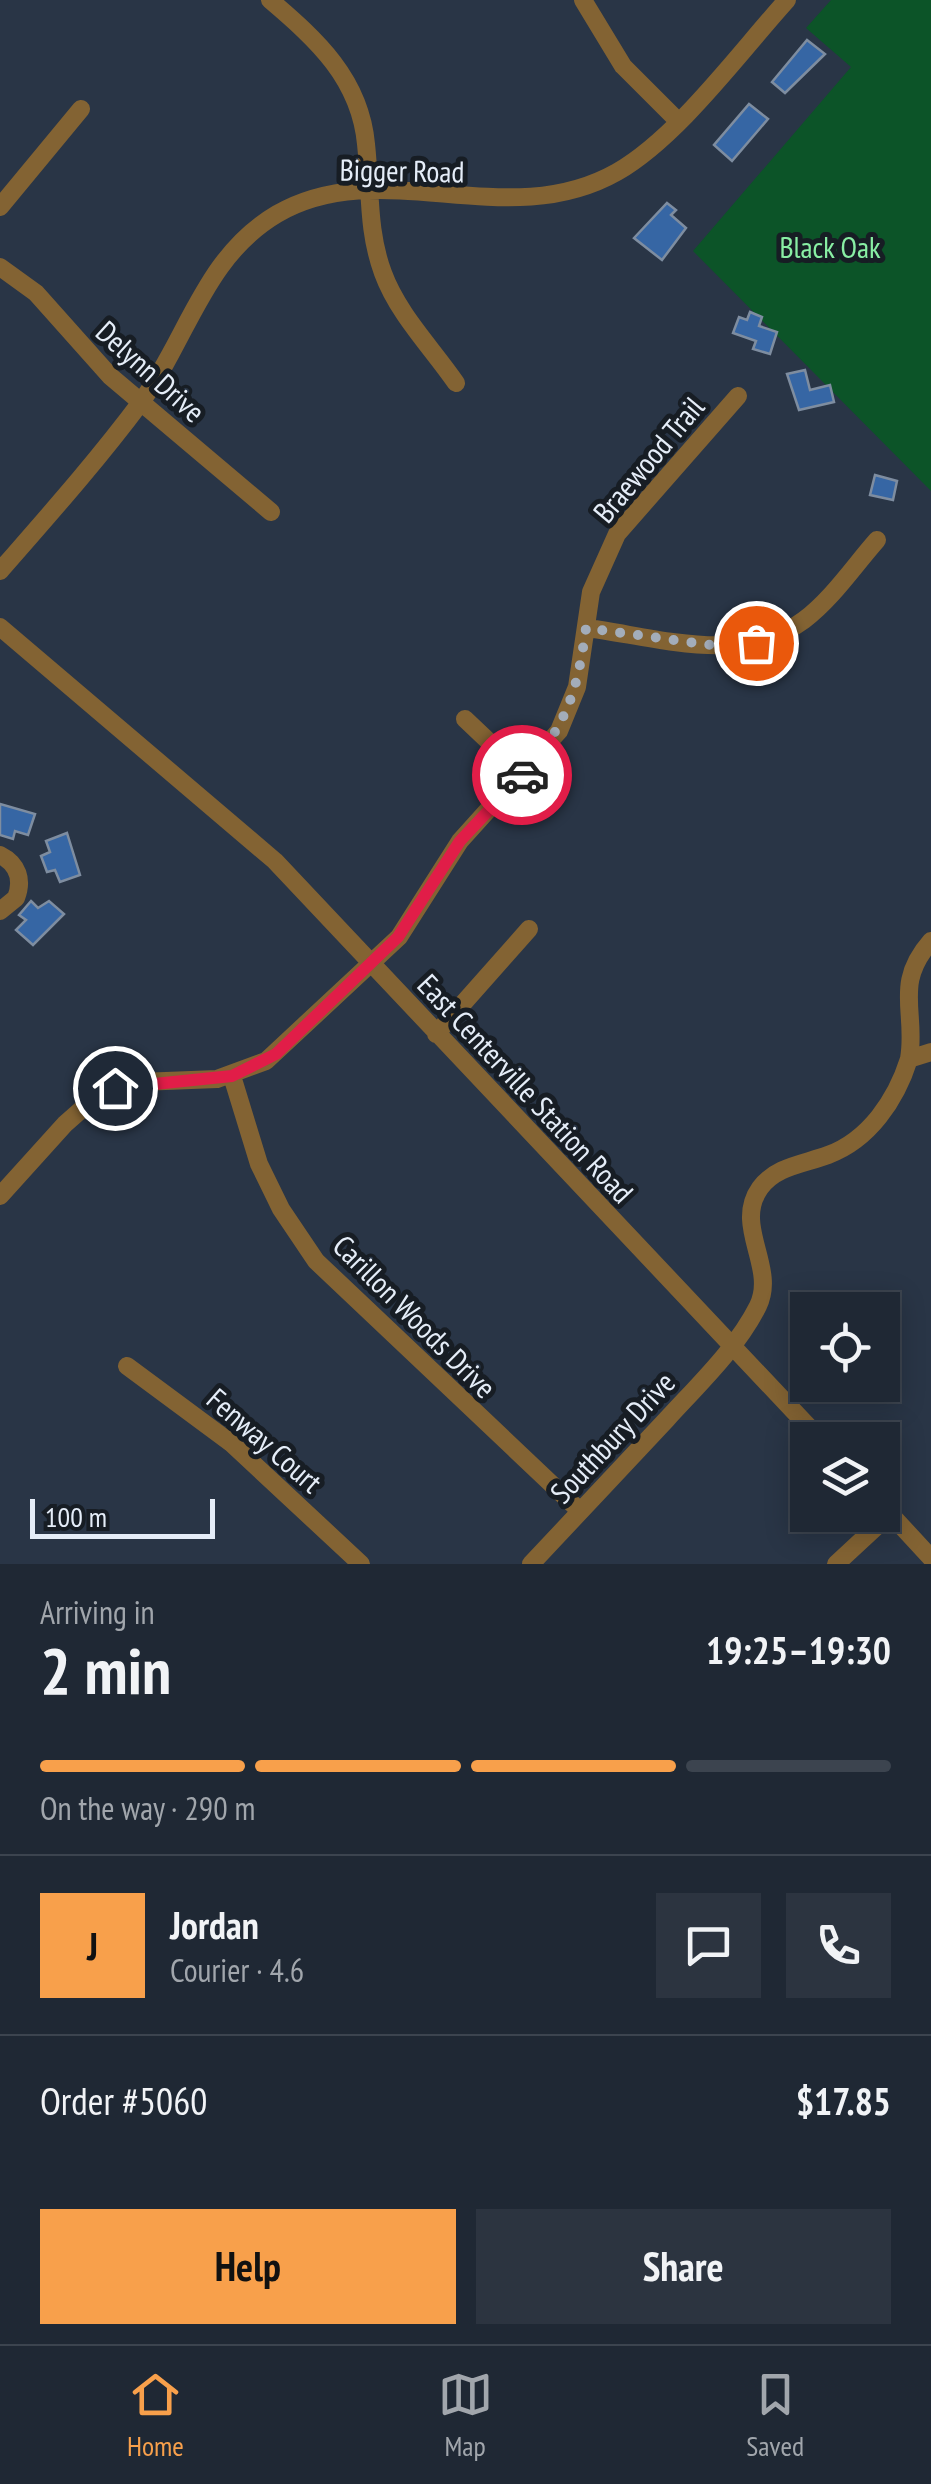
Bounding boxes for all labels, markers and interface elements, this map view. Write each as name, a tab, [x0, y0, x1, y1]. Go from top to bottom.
street label: Bigger Road	[339, 149, 465, 191]
park label: Black Oak	[779, 227, 881, 266]
street label: Delynn Drive	[88, 312, 214, 430]
street label: Braewood Trail	[584, 388, 712, 530]
pin	[714, 601, 799, 686]
icon: bag	[729, 616, 784, 671]
courier	[472, 725, 572, 825]
icon: car	[495, 748, 550, 803]
street label: East Centerville Station Road	[410, 965, 642, 1211]
pin	[73, 1046, 158, 1131]
icon: home	[88, 1061, 143, 1116]
street label: Carillon Woods Drive	[325, 1226, 505, 1406]
map controls	[790, 1292, 900, 1532]
button: locate	[790, 1292, 900, 1402]
street label: Southbury Drive	[541, 1363, 683, 1511]
street label: Fenway Court	[199, 1379, 331, 1501]
button: layers	[790, 1422, 900, 1532]
scale bar	[30, 1494, 215, 1538]
text: 100 m	[45, 1498, 107, 1535]
text: Arriving in	[40, 1591, 155, 1633]
text: 19:25–19:30	[706, 1625, 891, 1674]
text: 2 min	[40, 1628, 171, 1712]
text: On the way · 290 m	[40, 1787, 255, 1829]
button: chat	[656, 1893, 761, 1998]
button: phone	[786, 1893, 891, 1998]
text: Jordan	[170, 1900, 259, 1949]
text: J	[87, 1921, 98, 1970]
text: Courier · 4.6	[170, 1949, 304, 1991]
text: Order #5060	[40, 2076, 207, 2125]
text: $17.85	[796, 2076, 891, 2125]
button: Help	[40, 2209, 456, 2324]
button: Share	[476, 2209, 891, 2324]
tab: Home	[127, 2367, 184, 2464]
tab: Map	[438, 2367, 493, 2464]
tab: Saved	[746, 2367, 804, 2464]

